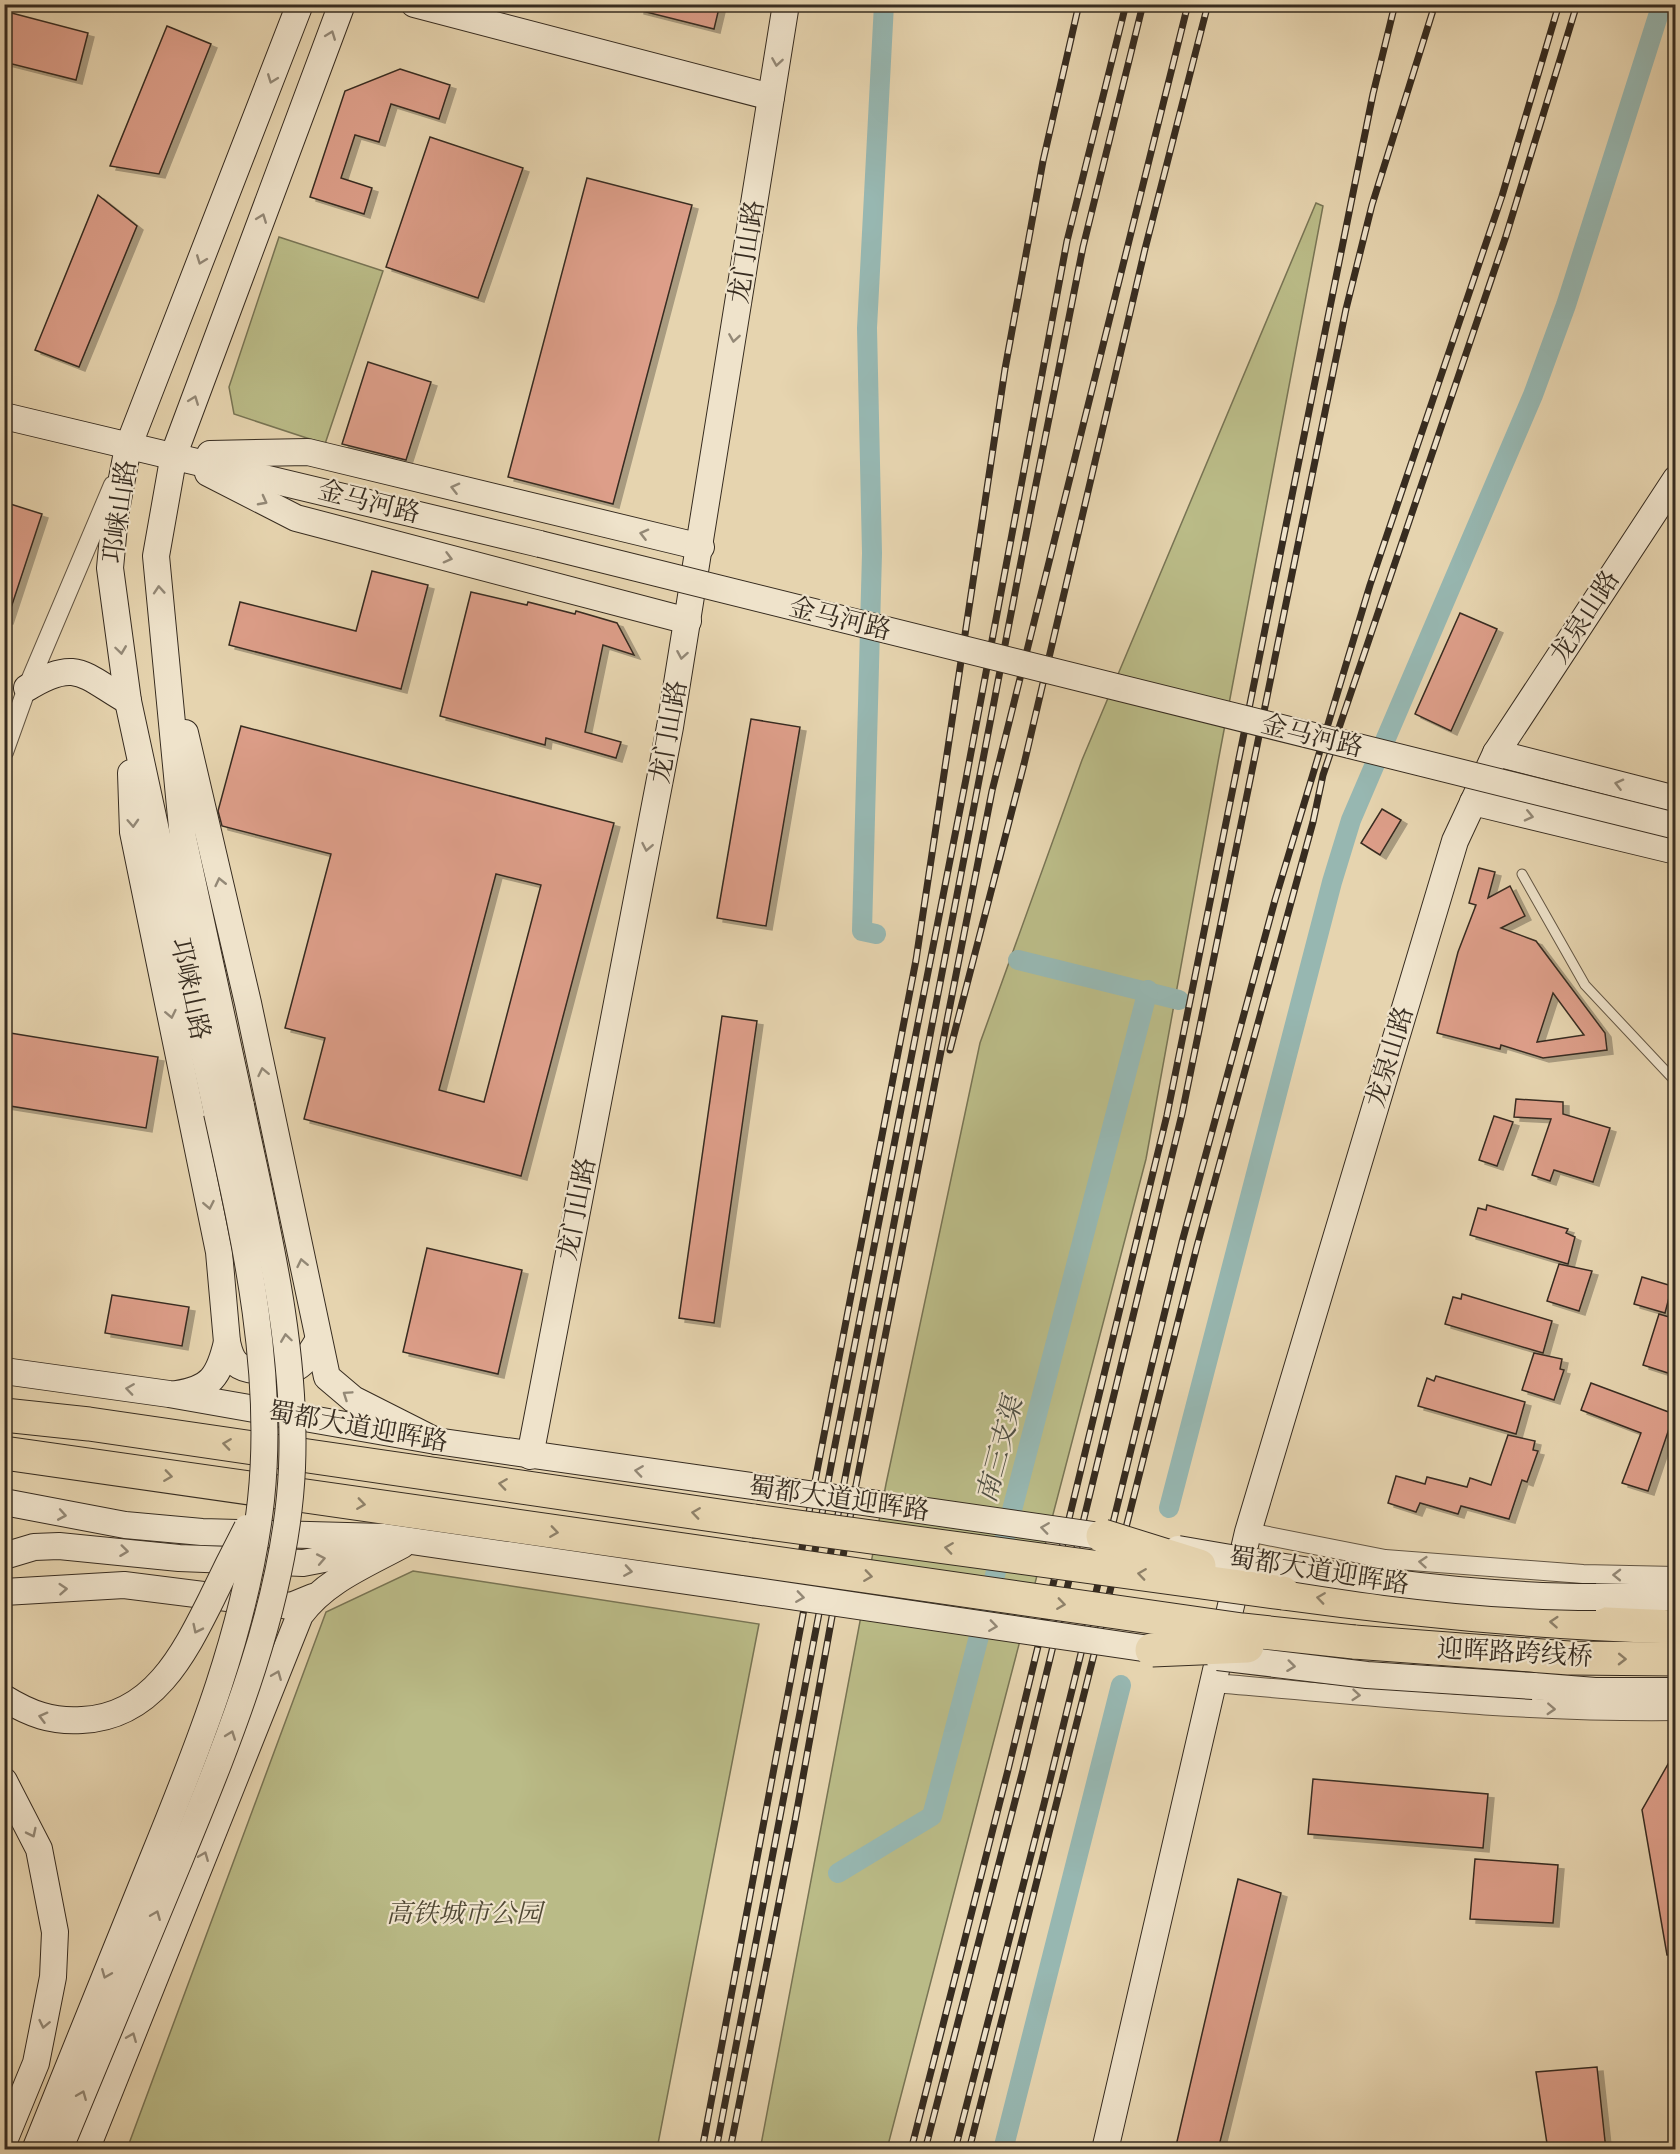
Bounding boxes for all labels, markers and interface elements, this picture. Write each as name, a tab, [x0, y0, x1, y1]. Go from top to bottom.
one-way arrow	[323, 30, 336, 41]
one-way arrow	[771, 58, 783, 67]
one-way arrow	[266, 73, 279, 83]
street label: 龙门山路	[723, 198, 771, 306]
one-way arrow	[255, 213, 268, 224]
one-way arrow	[196, 254, 208, 265]
one-way arrow	[728, 333, 740, 342]
one-way arrow	[187, 395, 199, 406]
street label: 邛崃山路	[97, 458, 143, 566]
street label: 金马河路	[315, 474, 423, 530]
one-way arrow	[450, 482, 460, 495]
one-way arrow	[256, 494, 267, 505]
one-way arrow	[639, 528, 649, 541]
one-way arrow	[443, 551, 453, 564]
street label: 龙泉山路	[1543, 565, 1627, 669]
one-way arrow	[153, 586, 166, 595]
street label: 金马河路	[786, 591, 894, 647]
one-way arrow	[114, 646, 126, 655]
one-way arrow	[677, 650, 689, 659]
street label: 龙门山路	[644, 678, 694, 786]
street label: 金马河路	[1258, 708, 1366, 764]
one-way arrow	[1614, 779, 1624, 792]
one-way arrow	[1524, 809, 1534, 822]
one-way arrow	[127, 818, 140, 827]
one-way arrow	[641, 841, 654, 851]
one-way arrow	[215, 877, 228, 887]
street label: 邛崃山路	[164, 935, 216, 1043]
street label: 龙泉山路	[1359, 1003, 1421, 1111]
one-way arrow	[164, 1008, 177, 1018]
one-way arrow	[257, 1067, 270, 1077]
street label: 龙门山路	[551, 1155, 603, 1263]
one-way arrow	[202, 1200, 215, 1210]
one-way arrow	[296, 1258, 309, 1268]
one-way arrow	[281, 1333, 293, 1343]
one-way arrow	[125, 1383, 135, 1395]
water label: 南三支渠	[970, 1390, 1031, 1506]
one-way arrow	[343, 1391, 354, 1402]
street label: 蜀都大道迎晖路	[266, 1395, 450, 1459]
one-way arrow	[222, 1438, 232, 1450]
one-way arrow	[634, 1465, 643, 1477]
one-way arrow	[163, 1470, 172, 1482]
street label: 蜀都大道迎晖路	[747, 1470, 931, 1528]
one-way arrow	[498, 1479, 508, 1491]
one-way arrow	[356, 1497, 365, 1509]
one-way arrow	[691, 1507, 701, 1519]
one-way arrow	[56, 1508, 66, 1521]
one-way arrow	[1040, 1522, 1050, 1534]
one-way arrow	[549, 1525, 558, 1537]
street label: 蜀都大道迎晖路	[1227, 1541, 1411, 1601]
one-way arrow	[944, 1542, 954, 1554]
one-way arrow	[120, 1545, 129, 1557]
one-way arrow	[316, 1553, 326, 1566]
one-way arrow	[1418, 1556, 1427, 1569]
one-way arrow	[623, 1565, 632, 1577]
one-way arrow	[1138, 1568, 1147, 1581]
one-way arrow	[1613, 1569, 1622, 1581]
one-way arrow	[863, 1570, 872, 1582]
one-way arrow	[58, 1583, 67, 1596]
one-way arrow	[796, 1591, 805, 1603]
one-way arrow	[1317, 1593, 1326, 1605]
one-way arrow	[1056, 1598, 1065, 1610]
one-way arrow	[1550, 1616, 1559, 1629]
one-way arrow	[989, 1620, 998, 1632]
one-way arrow	[193, 1622, 205, 1633]
street label: 迎晖路跨线桥	[1436, 1633, 1594, 1673]
one-way arrow	[1617, 1652, 1626, 1665]
one-way arrow	[1286, 1659, 1295, 1672]
one-way arrow	[270, 1670, 282, 1681]
one-way arrow	[1352, 1688, 1361, 1701]
one-way arrow	[1546, 1702, 1555, 1715]
one-way arrow	[38, 1712, 49, 1724]
one-way arrow	[223, 1730, 236, 1741]
one-way arrow	[24, 1827, 36, 1838]
one-way arrow	[197, 1851, 209, 1862]
park label: 高铁城市公园	[386, 1898, 546, 1930]
one-way arrow	[149, 1911, 161, 1922]
one-way arrow	[101, 1968, 113, 1979]
one-way arrow	[38, 2019, 51, 2029]
one-way arrow	[124, 2032, 137, 2042]
one-way arrow	[75, 2091, 87, 2102]

